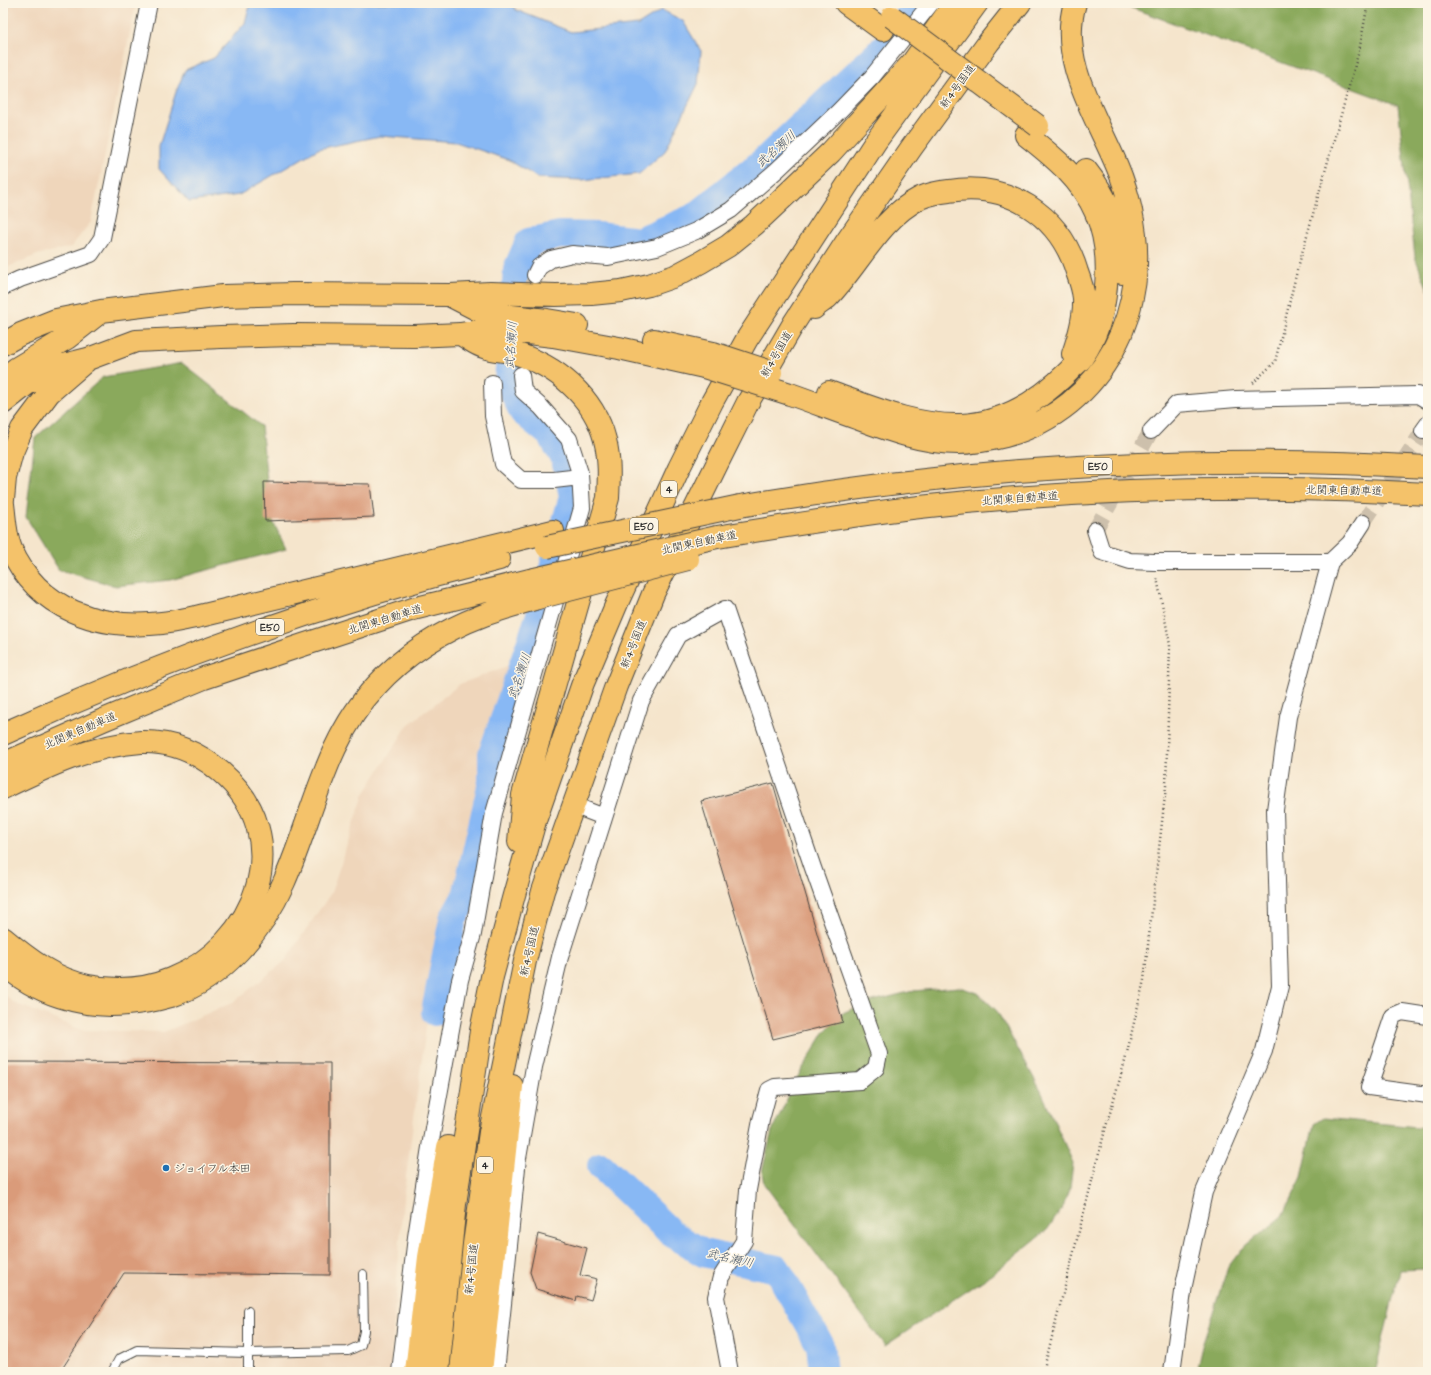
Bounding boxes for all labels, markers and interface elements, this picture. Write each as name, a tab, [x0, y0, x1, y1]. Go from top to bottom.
street label: 新4号国道	[936, 61, 979, 112]
water label: 武名瀬川	[753, 127, 800, 172]
water label: 武名瀬川	[501, 320, 522, 370]
street label: 新4号国道	[757, 328, 796, 380]
road number: E50	[1084, 458, 1112, 474]
road number: 4	[661, 481, 677, 497]
street label: 北関東自動車道	[1305, 482, 1383, 499]
street label: 北関東自動車道	[981, 488, 1059, 509]
road number: E50	[630, 518, 658, 534]
street label: 北関東自動車道	[660, 527, 738, 558]
street label: 北関東自動車道	[346, 601, 424, 638]
street label: 新4号国道	[617, 618, 650, 671]
road number: E50	[256, 619, 284, 635]
water label: 武名瀬川	[504, 651, 535, 702]
street label: 北関東自動車道	[42, 709, 119, 752]
street label: 新4号国道	[516, 924, 543, 978]
road number: 4	[477, 1157, 493, 1173]
place label: ジョイフル本田	[174, 1161, 251, 1176]
marker: ジョイフル本田	[161, 1163, 171, 1173]
street label: 新4号国道	[461, 1243, 482, 1295]
water label: 武名瀬川	[705, 1245, 755, 1272]

